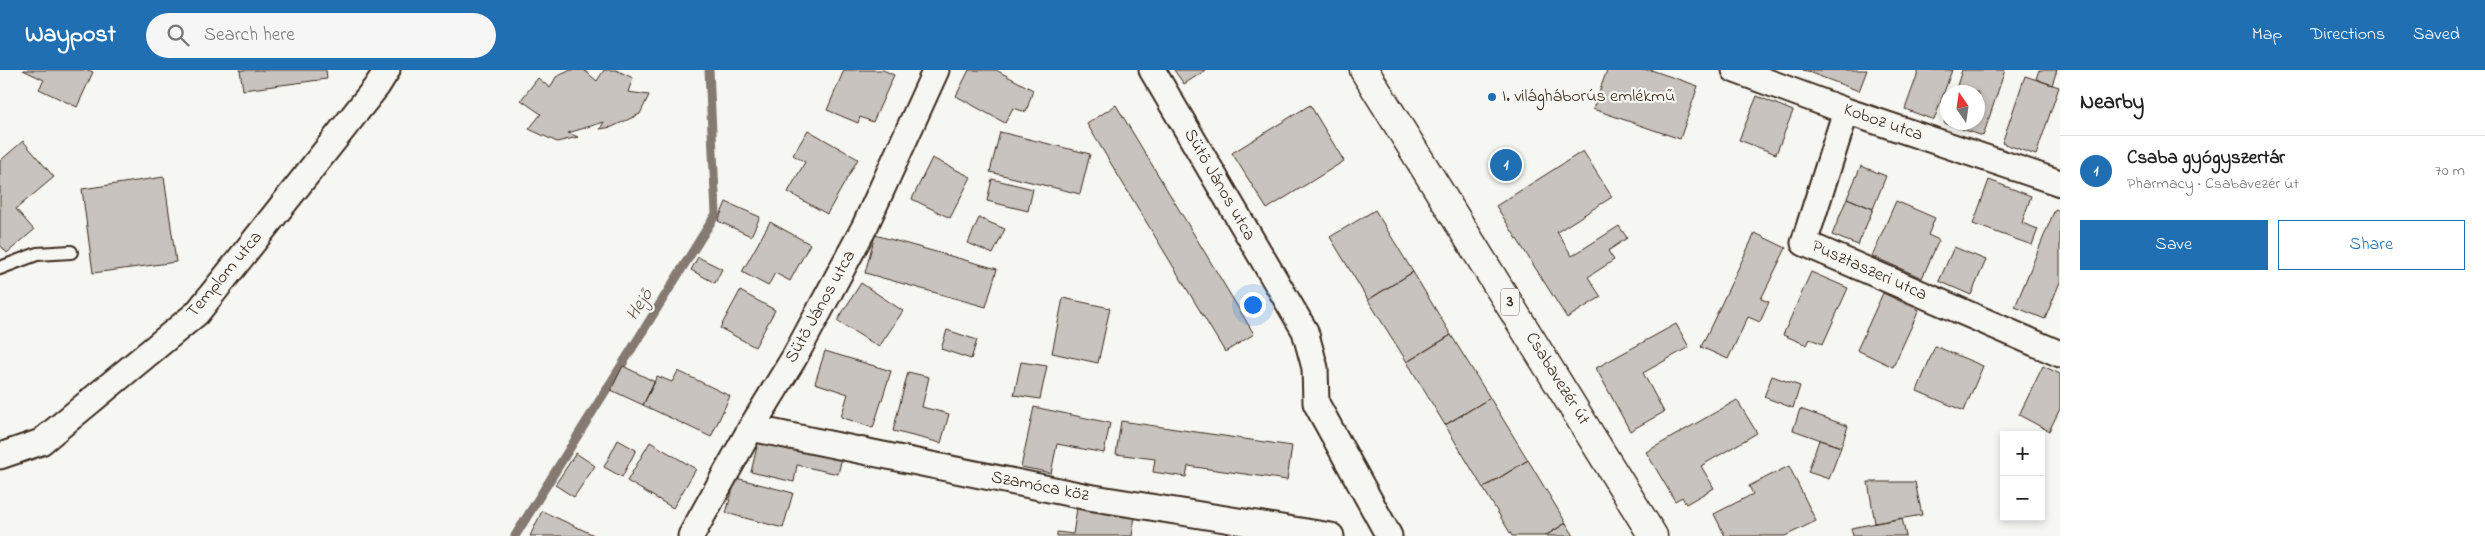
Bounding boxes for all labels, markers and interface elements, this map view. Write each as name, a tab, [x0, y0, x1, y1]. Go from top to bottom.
search box	[146, 13, 496, 58]
text: Waypost	[25, 18, 116, 53]
icon: search	[164, 21, 192, 49]
text: Search here	[204, 22, 295, 49]
text: Map	[2252, 22, 2282, 48]
text: Directions	[2310, 22, 2385, 48]
text: Saved	[2413, 22, 2460, 48]
place label: I. világháborús emlékmű	[1502, 84, 1675, 111]
north arrow	[1940, 85, 1985, 130]
text: Nearby	[2080, 88, 2144, 118]
marker: I. világháborús emlékmű	[1486, 91, 1498, 103]
street label: Koboz utca	[1840, 97, 1926, 149]
street label: Sütő János utca	[1176, 124, 1262, 246]
text: Csaba gyógyszertár	[2127, 145, 2285, 172]
pin: 1	[1490, 146, 1522, 184]
text: 1	[2093, 159, 2099, 183]
text: 70 m	[2435, 159, 2465, 183]
text: Pharmacy · Csabavezér út	[2127, 172, 2299, 196]
button: Save	[2080, 220, 2268, 270]
button: Share	[2278, 220, 2465, 270]
street label: Templom utca	[181, 226, 269, 324]
street label: Pusztaszeri utca	[1807, 234, 1931, 308]
street label: Sütő János utca	[779, 246, 863, 368]
water label: Hejő	[620, 283, 661, 326]
road number: 3	[1501, 288, 1519, 316]
your location	[1240, 292, 1266, 318]
street label: Csabavezér út	[1518, 327, 1596, 431]
map controls	[2000, 431, 2045, 521]
button: +	[2000, 431, 2045, 476]
street label: Szamóca köz	[989, 465, 1092, 509]
button: −	[2000, 476, 2045, 521]

